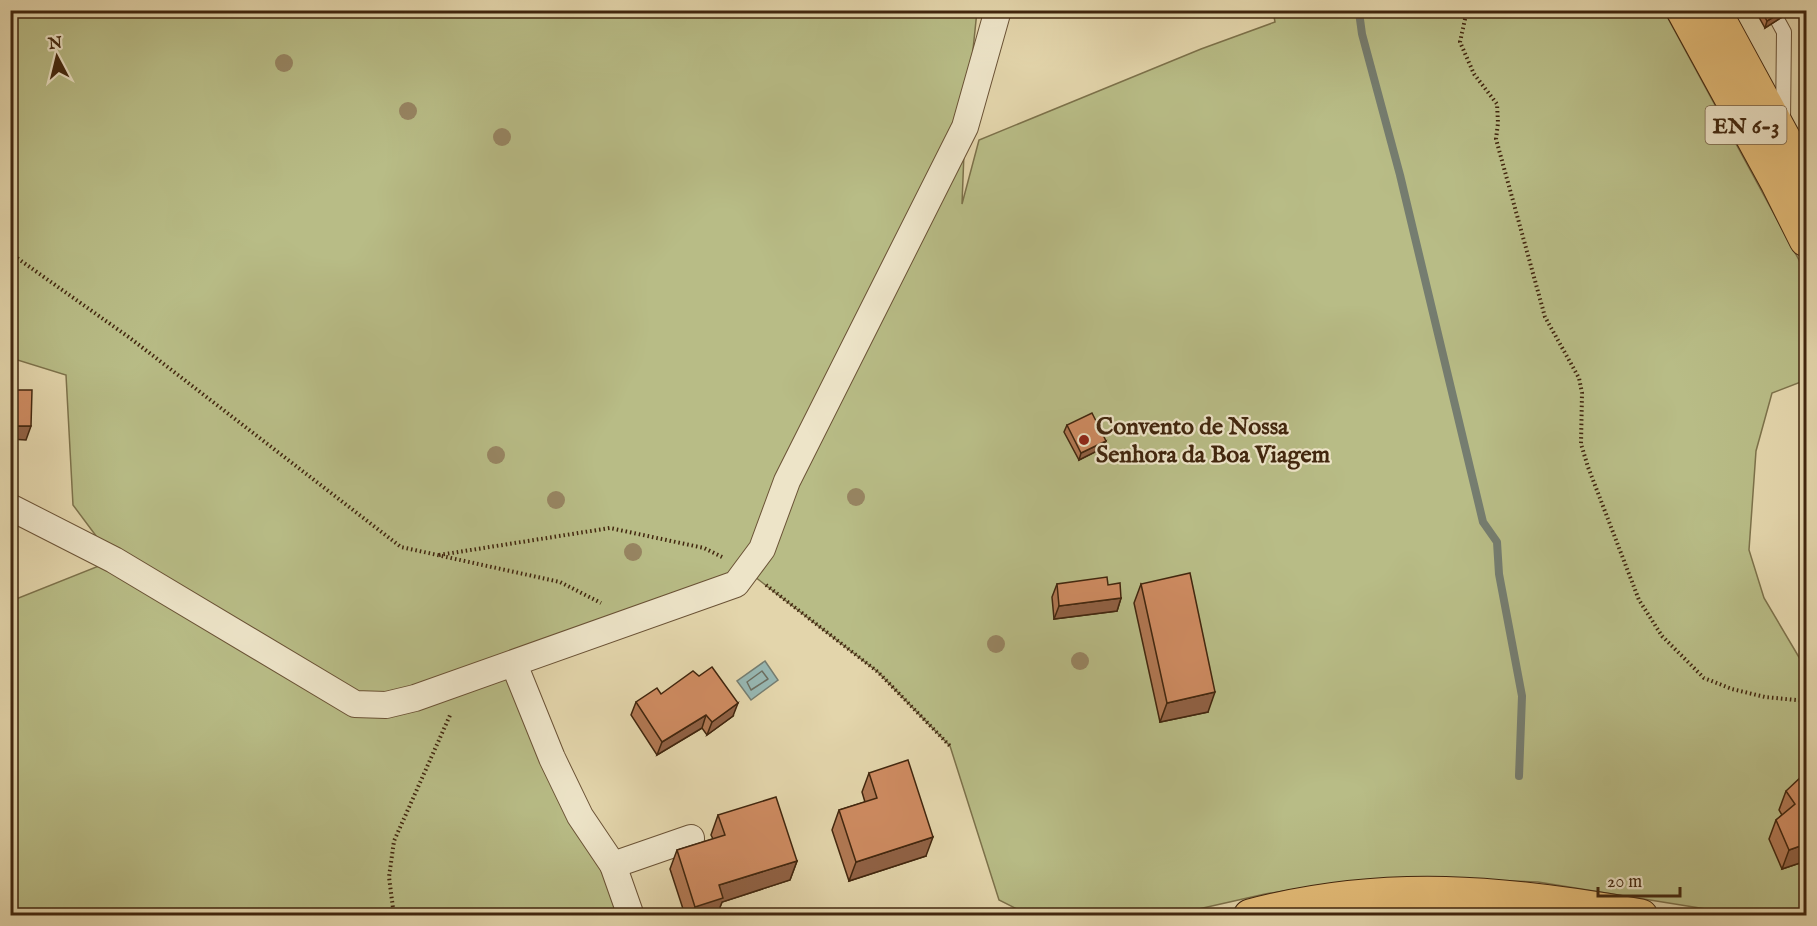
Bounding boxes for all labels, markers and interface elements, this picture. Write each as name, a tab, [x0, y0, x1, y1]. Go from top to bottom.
north arrow	[27, 27, 87, 87]
text: N	[46, 33, 64, 55]
road number: EN 6-3	[1706, 106, 1786, 144]
place label: Convento de Nossa Senhora da Boa Viagem	[1096, 412, 1330, 471]
marker: Convento de Nossa Senhora da Boa Viagem	[1077, 433, 1091, 447]
scale bar	[1598, 860, 1680, 898]
text: 20 m	[1607, 871, 1642, 894]

